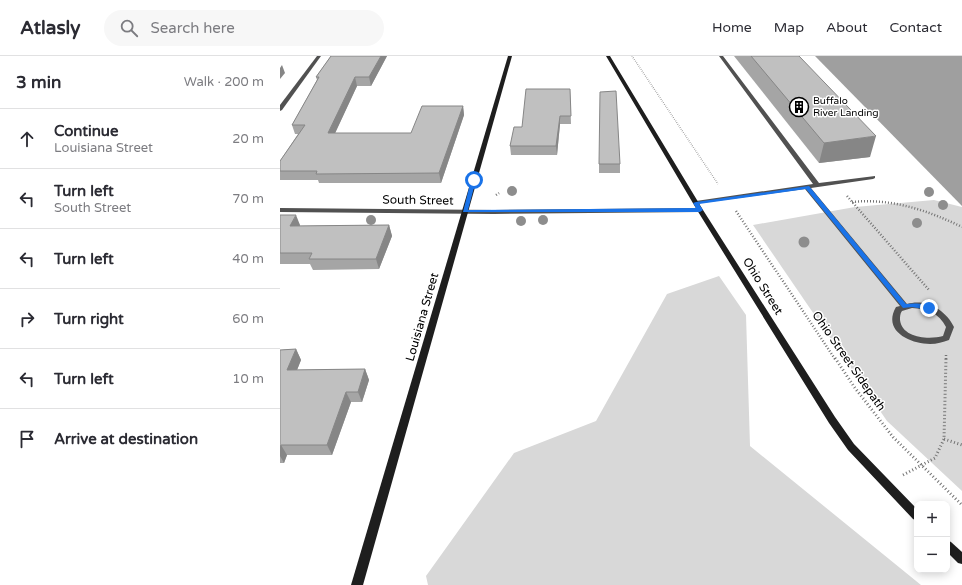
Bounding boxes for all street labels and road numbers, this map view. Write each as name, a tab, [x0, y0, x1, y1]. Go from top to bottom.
street label: South Street	[382, 192, 454, 208]
street label: Ohio Street	[740, 255, 786, 317]
street label: Louisiana Street	[403, 271, 441, 363]
street label: Ohio Street Sidepath	[809, 308, 889, 414]

